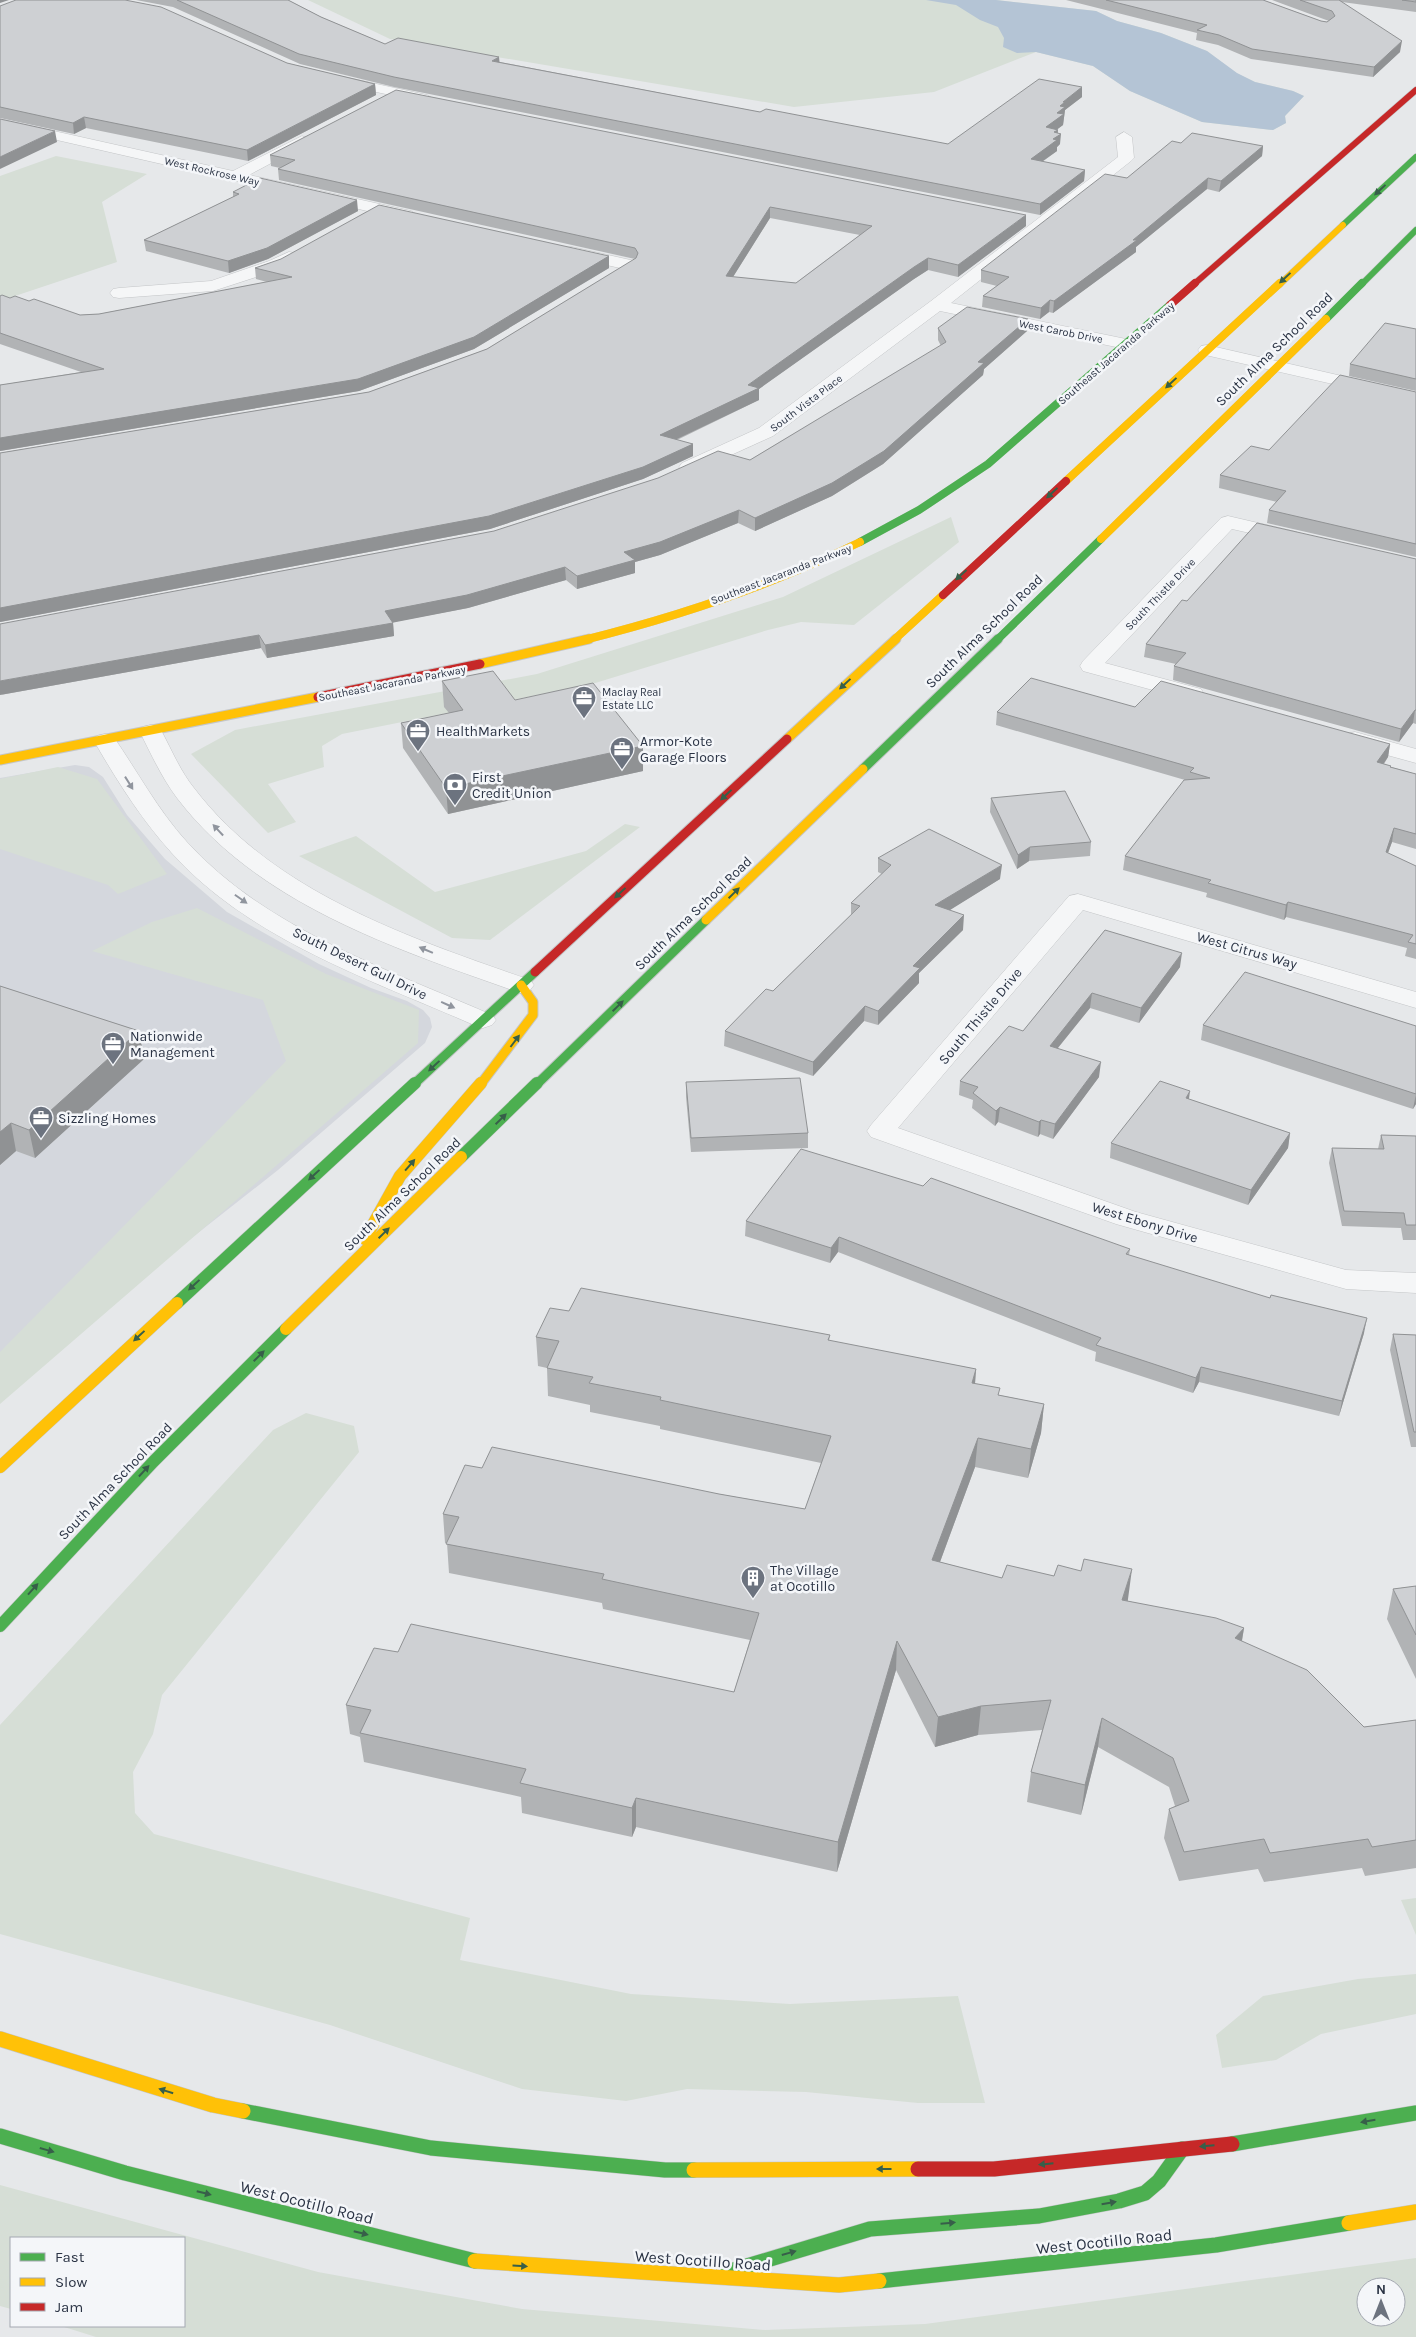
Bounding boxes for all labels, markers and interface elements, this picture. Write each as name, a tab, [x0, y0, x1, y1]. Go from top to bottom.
street label: West Rockrose Way	[163, 154, 261, 189]
one-way arrow	[1375, 184, 1387, 196]
one-way arrow	[1280, 272, 1292, 284]
street label: South Alma School Road	[1212, 289, 1337, 410]
street label: Southeast Jacaranda Parkway	[1056, 299, 1177, 407]
street label: West Carob Drive	[1018, 317, 1104, 346]
street label: South Vista Place	[768, 372, 845, 435]
one-way arrow	[1166, 377, 1178, 389]
one-way arrow	[1046, 487, 1058, 499]
street label: Southeast Jacaranda Parkway	[709, 542, 853, 607]
street label: South Thistle Drive	[1123, 555, 1198, 633]
one-way arrow	[956, 569, 968, 581]
street label: South Alma School Road	[922, 571, 1047, 692]
street label: Southeast Jacaranda Parkway	[317, 663, 467, 704]
one-way arrow	[839, 678, 851, 690]
office icon: Maclay Real Estate LLC	[571, 685, 597, 719]
place label: Maclay Real Estate LLC	[602, 686, 661, 712]
office icon: HealthMarkets	[405, 718, 431, 752]
place label: HealthMarkets	[436, 723, 530, 740]
place label: Armor-Kote Garage Floors	[640, 733, 727, 766]
office icon: Armor-Kote Garage Floors	[609, 736, 635, 770]
place label: First Credit Union	[472, 769, 552, 802]
bank icon: First Credit Union	[442, 772, 468, 806]
one-way arrow	[125, 776, 134, 790]
one-way arrow	[720, 789, 732, 801]
one-way arrow	[212, 824, 224, 836]
street label: South Alma School Road	[631, 853, 756, 974]
one-way arrow	[615, 887, 627, 899]
one-way arrow	[728, 887, 740, 899]
one-way arrow	[234, 894, 248, 904]
street label: South Desert Gull Drive	[290, 923, 430, 1003]
street label: West Citrus Way	[1195, 928, 1300, 973]
one-way arrow	[419, 946, 433, 954]
street label: South Thistle Drive	[935, 965, 1026, 1068]
one-way arrow	[441, 1001, 455, 1009]
one-way arrow	[611, 1001, 623, 1013]
place label: Nationwide Management	[130, 1028, 215, 1061]
office icon: Nationwide Management	[100, 1031, 126, 1065]
one-way arrow	[510, 1034, 520, 1048]
one-way arrow	[427, 1060, 440, 1071]
office icon: Sizzling Homes	[28, 1105, 54, 1139]
place label: Sizzling Homes	[58, 1110, 156, 1127]
one-way arrow	[495, 1114, 507, 1126]
street label: South Alma School Road	[340, 1134, 465, 1255]
one-way arrow	[404, 1159, 416, 1171]
one-way arrow	[308, 1169, 320, 1181]
street label: West Ebony Drive	[1090, 1198, 1200, 1247]
one-way arrow	[378, 1227, 390, 1239]
one-way arrow	[189, 1279, 201, 1291]
one-way arrow	[133, 1330, 145, 1342]
one-way arrow	[253, 1351, 265, 1363]
street label: South Alma School Road	[55, 1419, 176, 1544]
one-way arrow	[138, 1466, 150, 1478]
place label: The Village at Ocotillo	[770, 1562, 839, 1595]
building icon: The Village at Ocotillo	[740, 1565, 766, 1599]
one-way arrow	[27, 1584, 39, 1596]
one-way arrow	[158, 2086, 173, 2094]
one-way arrow	[1360, 2118, 1376, 2126]
one-way arrow	[1199, 2143, 1215, 2151]
one-way arrow	[39, 2146, 54, 2154]
one-way arrow	[1038, 2160, 1054, 2168]
one-way arrow	[875, 2165, 891, 2173]
street label: West Ocotillo Road	[238, 2177, 375, 2228]
one-way arrow	[196, 2189, 211, 2197]
one-way arrow	[1102, 2199, 1117, 2207]
one-way arrow	[941, 2219, 957, 2227]
street label: West Ocotillo Road	[1035, 2225, 1173, 2258]
one-way arrow	[354, 2229, 369, 2237]
legend	[10, 2237, 185, 2327]
street label: West Ocotillo Road	[634, 2246, 772, 2275]
text: Fast	[55, 2248, 85, 2266]
one-way arrow	[782, 2249, 797, 2257]
one-way arrow	[512, 2262, 528, 2270]
text: Slow	[55, 2273, 87, 2291]
north arrow	[1356, 2277, 1406, 2327]
text: N	[1376, 2281, 1386, 2298]
text: Jam	[55, 2298, 83, 2316]

